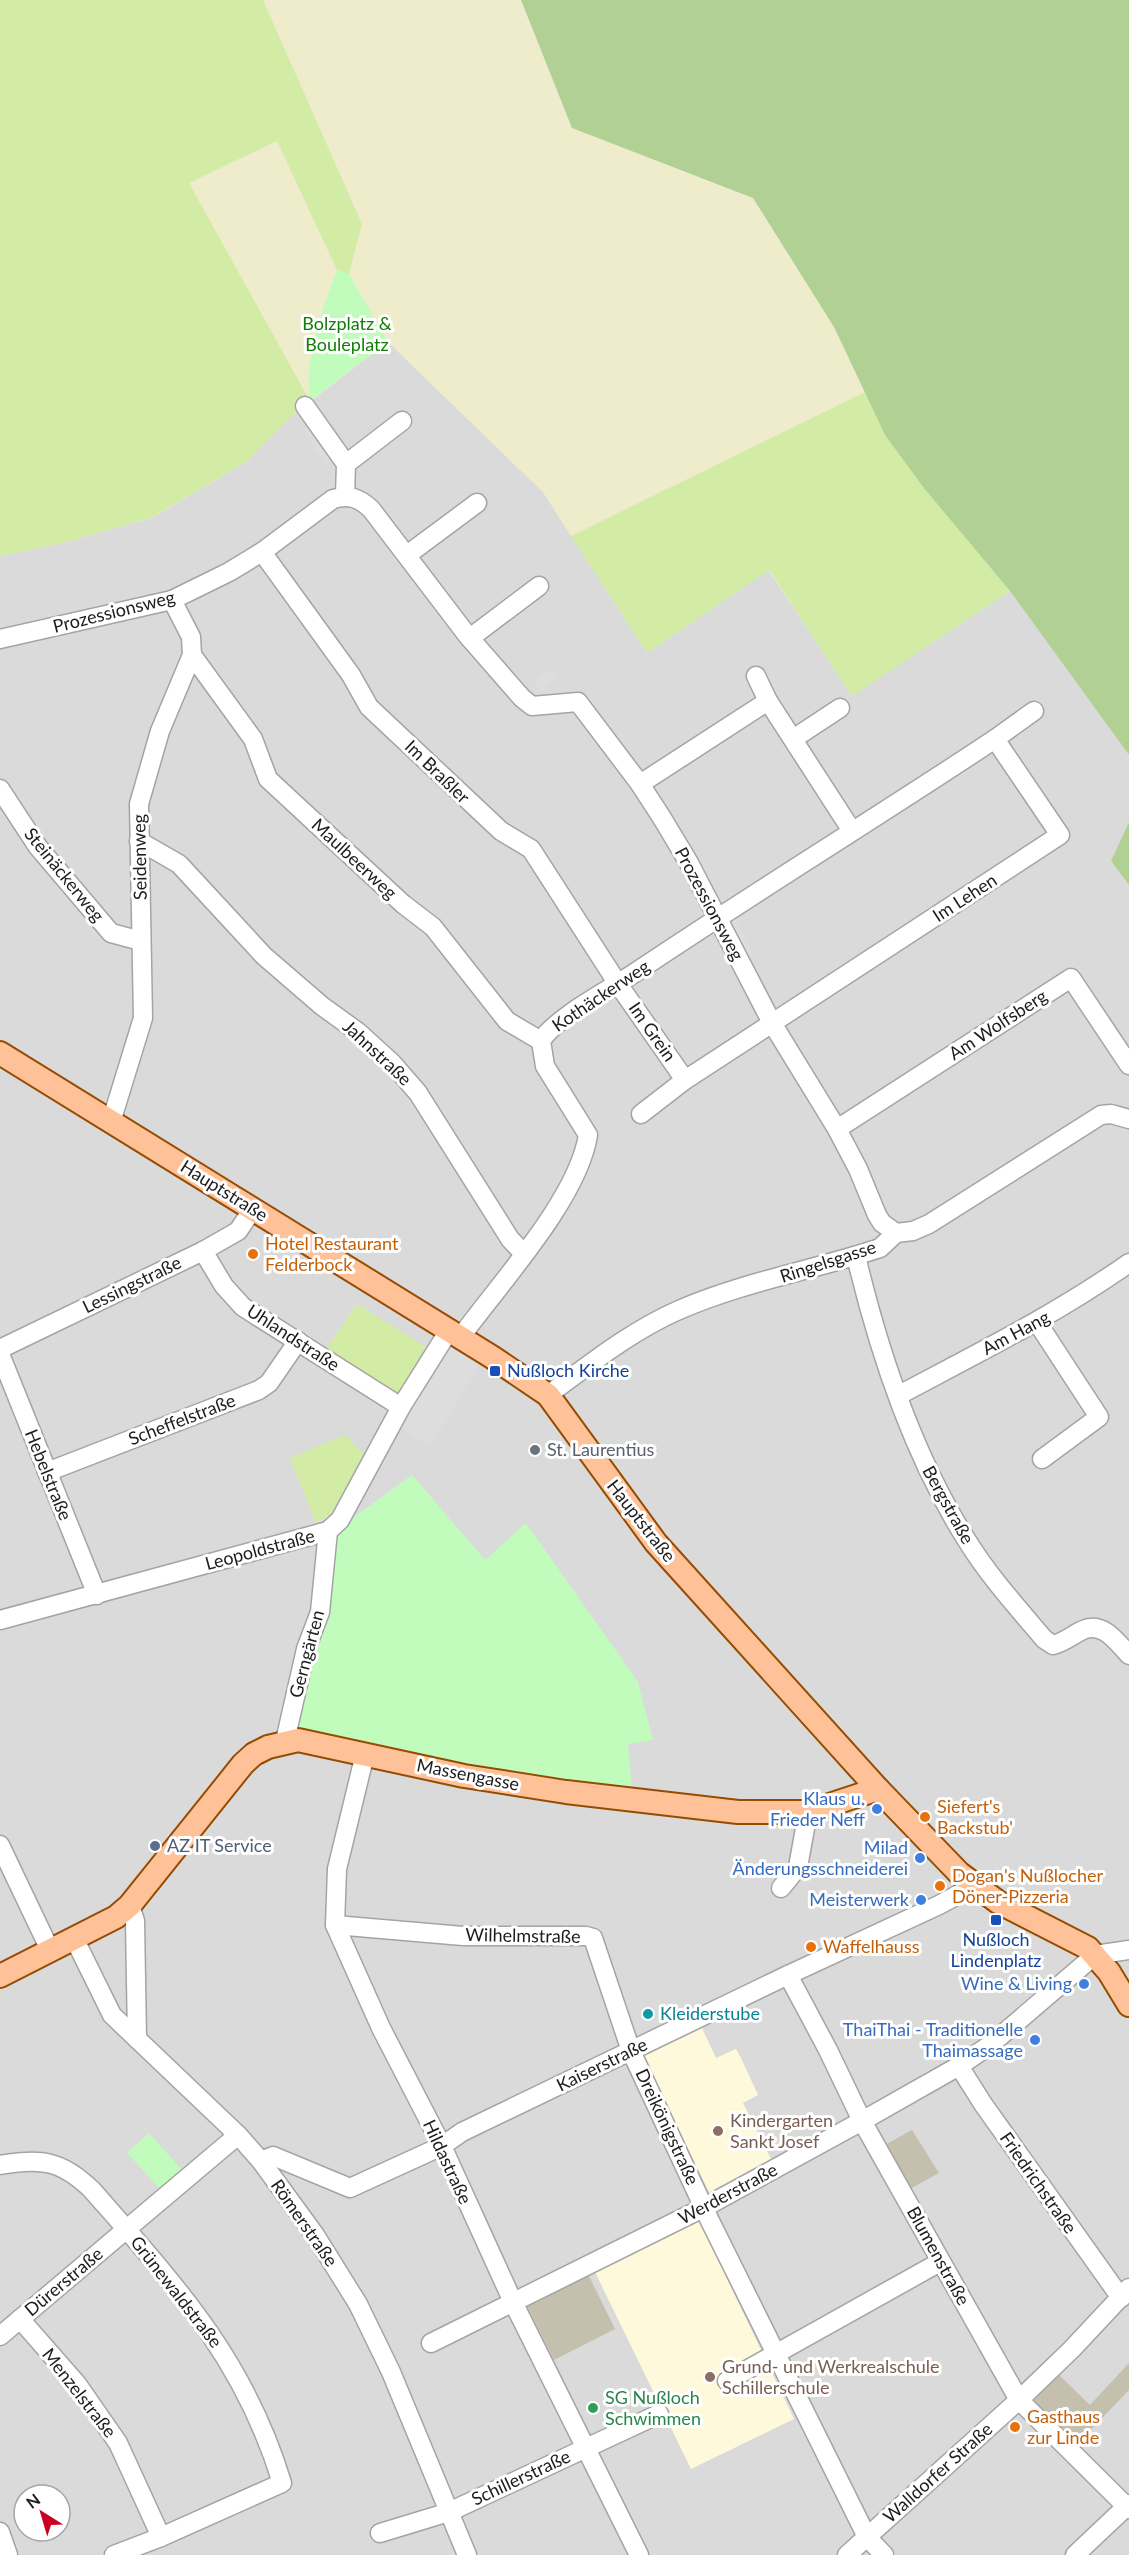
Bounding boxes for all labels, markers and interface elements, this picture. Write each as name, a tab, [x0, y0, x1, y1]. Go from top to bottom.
park label: Bolzplatz & Bouleplatz	[302, 312, 392, 355]
street label: Prozessionsweg	[50, 585, 177, 637]
street label: Im Braßler	[401, 735, 475, 808]
street label: Maulbeerweg	[308, 813, 402, 903]
street label: Seidenweg	[127, 814, 151, 900]
street label: Steinäckerweg	[20, 823, 109, 926]
street label: Prozessionsweg	[671, 843, 749, 964]
street label: Im Lehen	[928, 868, 1001, 926]
street label: Kothäckerweg	[547, 954, 653, 1036]
street label: Am Wolfsberg	[944, 984, 1051, 1064]
street label: Im Grein	[624, 998, 681, 1065]
street label: Jahnstraße	[339, 1015, 417, 1090]
street label: Hauptstraße	[177, 1155, 272, 1226]
place label: Hotel Restaurant Felderbock	[265, 1232, 399, 1275]
street label: Ringelsgasse	[777, 1235, 878, 1287]
marker: Hotel Restaurant Felderbock	[246, 1247, 260, 1261]
street label: Lessingstraße	[79, 1251, 184, 1317]
street label: Uhlandstraße	[243, 1299, 344, 1375]
street label: Am Hang	[978, 1305, 1053, 1359]
place label: Nußloch Kirche	[507, 1359, 629, 1381]
marker: Nußloch Kirche	[488, 1364, 502, 1378]
street label: Scheffelstraße	[125, 1389, 238, 1450]
street label: Hebelstraße	[21, 1426, 77, 1523]
place label: St. Laurentius	[547, 1438, 655, 1460]
marker: St. Laurentius	[528, 1443, 542, 1457]
street label: Bergstraße	[918, 1461, 979, 1548]
street label: Hauptstraße	[603, 1475, 681, 1566]
street label: Leopoldstraße	[203, 1524, 317, 1574]
street label: Gerngärten	[284, 1607, 328, 1700]
street label: Massengasse	[415, 1753, 521, 1795]
place label: Klaus u. Frieder Neff	[770, 1787, 865, 1830]
place label: Siefert's Backstub'	[937, 1795, 1013, 1838]
marker: Klaus u. Frieder Neff	[870, 1802, 884, 1816]
marker: Siefert's Backstub'	[918, 1810, 932, 1824]
place label: AZ IT Service	[167, 1834, 272, 1856]
place label: Milad Änderungsschneiderei	[733, 1836, 908, 1879]
marker: AZ IT Service	[148, 1839, 162, 1853]
marker: Milad Änderungsschneiderei	[913, 1851, 927, 1865]
place label: Dogan's Nußlocher Döner-Pizzeria	[952, 1864, 1103, 1907]
marker: Dogan's Nußlocher Döner-Pizzeria	[933, 1879, 947, 1893]
place label: Meisterwerk	[809, 1888, 910, 1910]
marker: Meisterwerk	[914, 1893, 928, 1907]
marker: Nußloch Lindenplatz	[989, 1913, 1003, 1927]
street label: Wilhelmstraße	[465, 1923, 581, 1947]
place label: Nußloch Lindenplatz	[951, 1928, 1042, 1971]
place label: Waffelhauss	[823, 1935, 920, 1957]
marker: Waffelhauss	[804, 1940, 818, 1954]
place label: Wine & Living	[961, 1972, 1072, 1994]
marker: Wine & Living	[1077, 1977, 1091, 1991]
place label: Kleiderstube	[660, 2002, 760, 2024]
marker: Kleiderstube	[641, 2007, 655, 2021]
place label: ThaiThai - Traditionelle Thaimassage	[843, 2018, 1023, 2061]
street label: Kaiserstraße	[552, 2033, 651, 2096]
marker: ThaiThai - Traditionelle Thaimassage	[1028, 2033, 1042, 2047]
street label: Dreikönigstraße	[631, 2065, 704, 2188]
place label: Kindergarten Sankt Josef	[730, 2109, 833, 2152]
street label: Hildastraße	[419, 2116, 477, 2207]
marker: Kindergarten Sankt Josef	[711, 2124, 725, 2138]
street label: Friedrichstraße	[996, 2127, 1082, 2237]
street label: Werderstraße	[674, 2158, 781, 2228]
street label: Römerstraße	[267, 2175, 343, 2270]
street label: Blumenstraße	[903, 2202, 975, 2309]
street label: Grünewaldstraße	[126, 2231, 227, 2352]
street label: Dürerstraße	[20, 2242, 107, 2320]
street label: Menzelstraße	[38, 2343, 121, 2441]
place label: Grund- und Werkrealschule Schillerschule	[722, 2355, 939, 2398]
marker: Grund- und Werkrealschule Schillerschule	[703, 2370, 717, 2384]
place label: SG Nußloch Schwimmen	[605, 2386, 701, 2429]
marker: SG Nußloch Schwimmen	[586, 2401, 600, 2415]
place label: Gasthaus zur Linde	[1027, 2405, 1100, 2448]
street label: Walldorfer Straße	[878, 2417, 996, 2527]
marker: Gasthaus zur Linde	[1008, 2420, 1022, 2434]
street label: Schillerstraße	[468, 2445, 574, 2510]
north arrow	[12, 2483, 72, 2543]
text: N	[22, 2489, 43, 2512]

